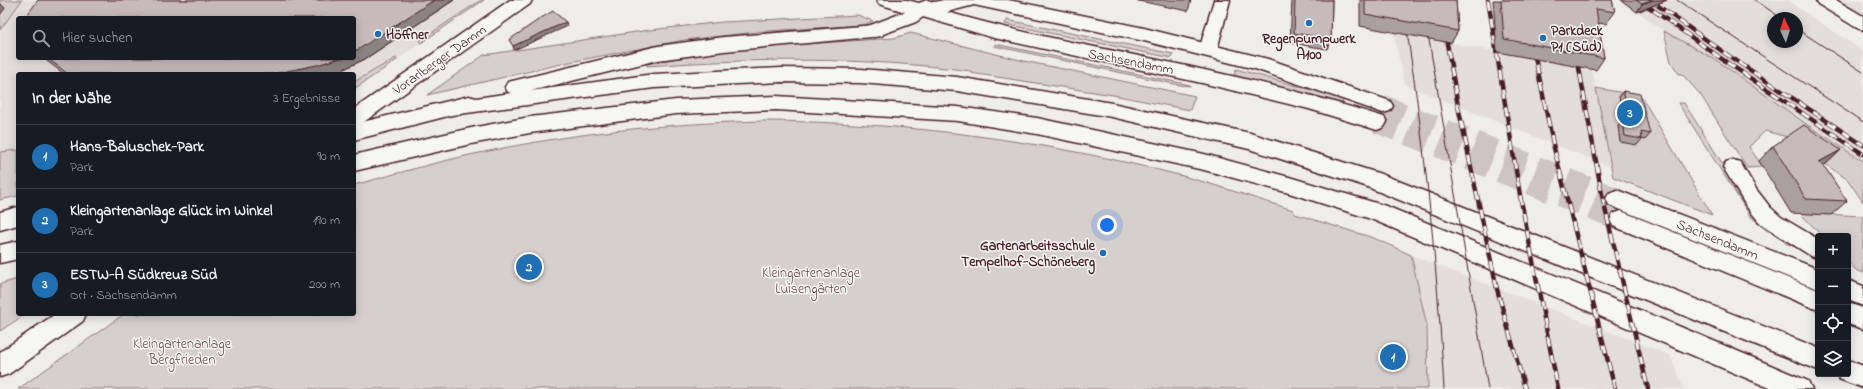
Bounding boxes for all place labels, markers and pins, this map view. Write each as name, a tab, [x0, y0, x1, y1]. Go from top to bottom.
marker: Regenpumpwerk A100	[1304, 18, 1314, 28]
place label: Parkdeck P1 (Süd)	[1551, 21, 1604, 58]
place label: Höffner	[386, 25, 429, 46]
marker: Höffner	[373, 29, 383, 39]
place label: Regenpumpwerk A100	[1261, 29, 1357, 66]
marker: Parkdeck P1 (Süd)	[1538, 33, 1548, 43]
pin: 3	[1617, 98, 1643, 128]
place label: Gartenarbeitsschule Tempelhof-Schöneberg	[961, 236, 1096, 275]
marker: Gartenarbeitsschule Tempelhof-Schöneberg	[1098, 248, 1108, 258]
pin: 2	[516, 252, 542, 282]
pin: 1	[1380, 342, 1406, 372]

